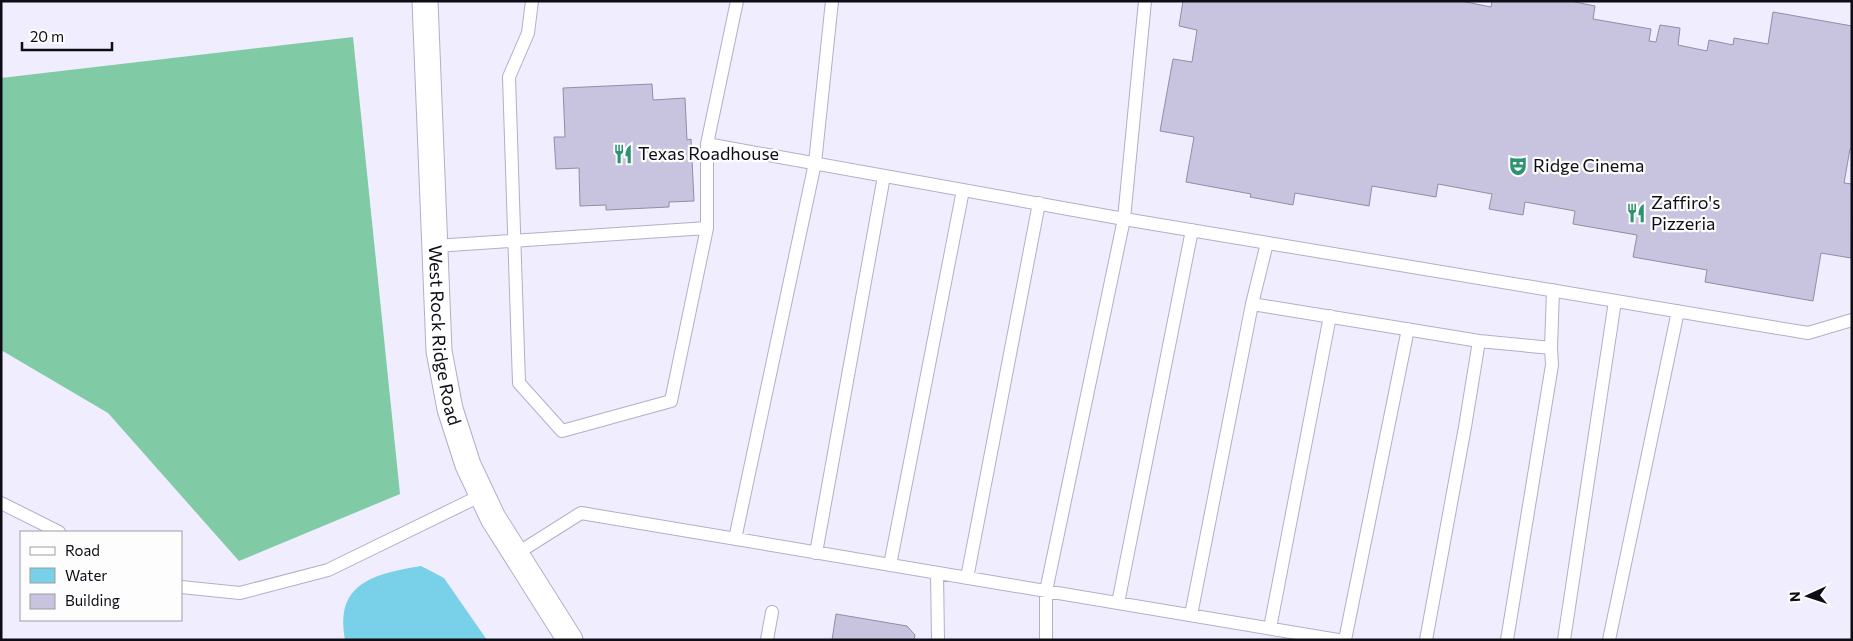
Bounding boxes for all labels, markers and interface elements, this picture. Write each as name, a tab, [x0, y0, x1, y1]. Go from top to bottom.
scale bar	[22, 20, 112, 52]
text: 20 m	[30, 27, 64, 45]
place label: Texas Roadhouse	[638, 142, 779, 164]
restaurant icon: Texas Roadhouse	[612, 143, 634, 165]
place label: Ridge Cinema	[1533, 154, 1644, 176]
theatre icon: Ridge Cinema	[1507, 155, 1529, 177]
place label: Zaffiro's Pizzeria	[1651, 191, 1720, 234]
restaurant icon: Zaffiro's Pizzeria	[1625, 202, 1647, 224]
street label: West Rock Ridge Road	[425, 244, 466, 428]
legend	[20, 531, 182, 621]
text: Road	[65, 541, 100, 559]
text: Water	[65, 566, 107, 584]
north arrow	[1783, 571, 1833, 621]
text: Building	[65, 591, 120, 609]
text: N	[1786, 591, 1803, 602]

